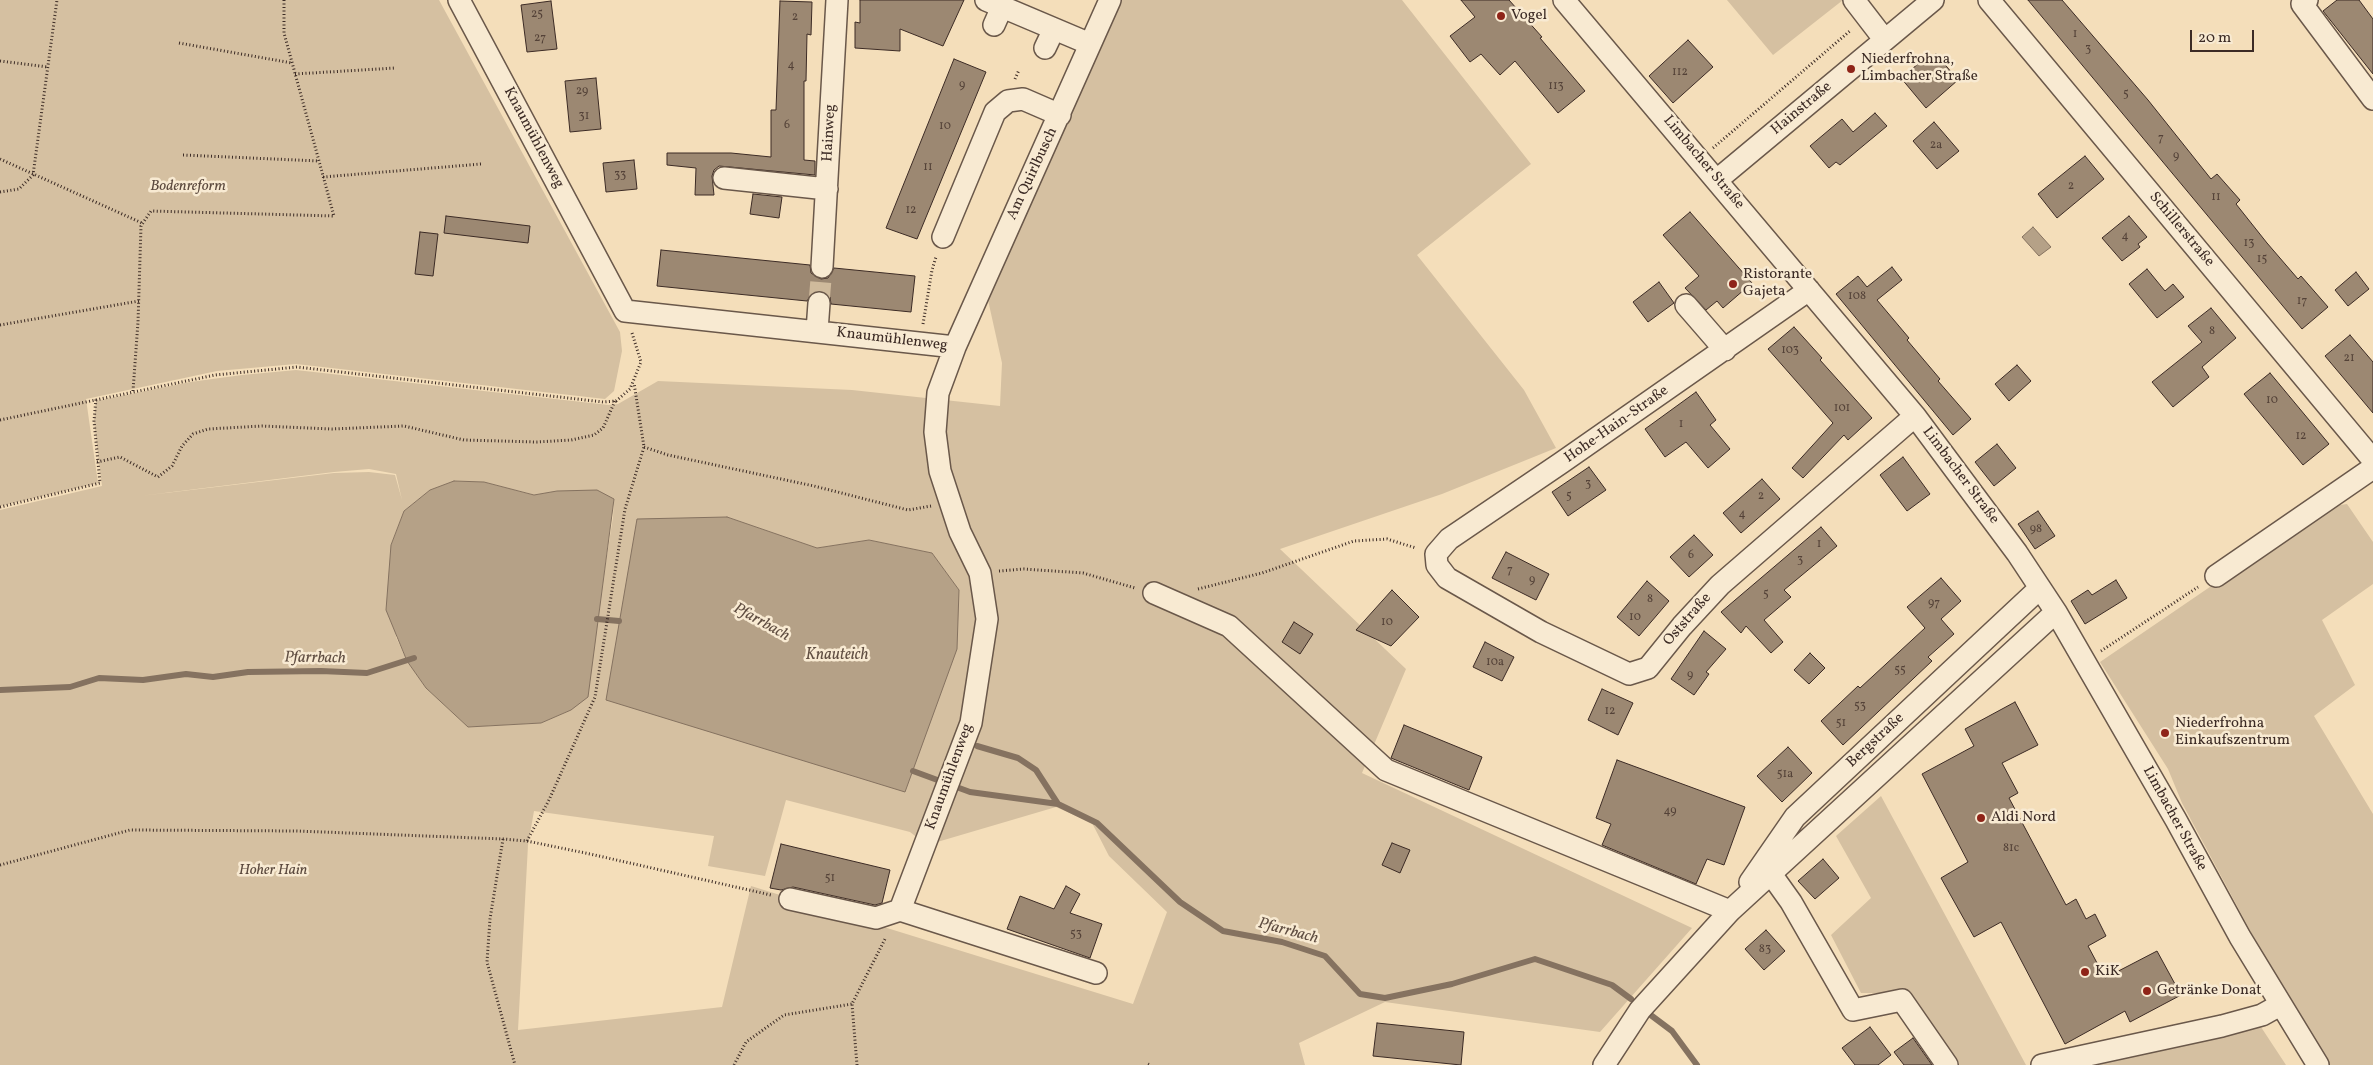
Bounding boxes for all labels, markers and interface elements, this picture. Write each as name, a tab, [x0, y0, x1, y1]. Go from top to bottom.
place label: Vogel	[1511, 7, 1547, 25]
house number: 25	[531, 8, 543, 22]
marker: Vogel	[1495, 10, 1507, 22]
house number: 2	[792, 11, 798, 25]
scale bar	[2193, 20, 2257, 52]
house number: 1	[2073, 28, 2077, 42]
text: 20 m	[2198, 28, 2231, 49]
house number: 27	[534, 32, 546, 46]
house number: 3	[2085, 43, 2091, 57]
place label: Niederfrohna, Limbacher Straße	[1861, 51, 1978, 86]
house number: 4	[787, 59, 795, 73]
marker: Niederfrohna, Limbacher Straße	[1845, 63, 1857, 75]
house number: 112	[1672, 66, 1688, 80]
street label: Hainstraße	[1768, 78, 1836, 140]
house number: 9	[959, 79, 965, 93]
house number: 113	[1548, 80, 1564, 94]
street label: Knaumühlenweg	[499, 84, 567, 192]
house number: 29	[576, 85, 588, 99]
house number: 5	[2123, 88, 2129, 102]
street label: Hainweg	[819, 104, 841, 162]
house number: 31	[579, 110, 589, 124]
street label: Limbacher Straße	[1659, 112, 1747, 214]
house number: 6	[784, 119, 790, 133]
house number: 10	[939, 120, 951, 134]
street label: Am Quirlbusch	[1004, 125, 1062, 223]
house number: 7	[2158, 132, 2164, 146]
house number: 2a	[1930, 139, 1942, 153]
house number: 9	[2173, 150, 2179, 164]
house number: 11	[923, 161, 933, 175]
house number: 33	[614, 169, 626, 183]
park label: Bodenreform	[150, 178, 226, 196]
house number: 2	[2068, 180, 2074, 194]
street label: Schillerstraße	[2145, 189, 2217, 271]
house number: 11	[2211, 191, 2221, 205]
house number: 12	[905, 204, 917, 218]
house number: 4	[2121, 230, 2129, 244]
house number: 13	[2244, 237, 2254, 251]
house number: 15	[2257, 253, 2267, 267]
place label: Ristorante Gajeta	[1743, 266, 1812, 301]
marker: Ristorante Gajeta	[1727, 278, 1739, 290]
house number: 108	[1848, 290, 1866, 304]
house number: 17	[2297, 295, 2307, 309]
street label: Knaumühlenweg	[835, 324, 949, 356]
house number: 8	[2209, 325, 2215, 339]
house number: 103	[1781, 344, 1799, 358]
house number: 21	[2343, 352, 2355, 366]
street label: Hohe-Hain-Straße	[1561, 382, 1673, 468]
house number: 10	[2266, 394, 2278, 408]
house number: 101	[1834, 402, 1850, 416]
house number: 1	[1679, 418, 1683, 432]
street label: Limbacher Straße	[1918, 424, 2002, 528]
house number: 12	[2295, 430, 2307, 444]
house number: 3	[1585, 478, 1591, 492]
house number: 5	[1566, 490, 1572, 504]
house number: 2	[1758, 490, 1764, 504]
house number: 4	[1738, 508, 1746, 522]
house number: 98	[2030, 523, 2042, 537]
house number: 1	[1817, 538, 1821, 552]
house number: 6	[1688, 549, 1694, 563]
house number: 3	[1797, 554, 1803, 568]
house number: 7	[1507, 564, 1513, 578]
house number: 9	[1529, 574, 1535, 588]
house number: 5	[1763, 588, 1769, 602]
street label: Oststraße	[1660, 590, 1716, 650]
house number: 8	[1647, 593, 1653, 607]
house number: 97	[1928, 597, 1940, 611]
water label: Pfarrbach	[729, 600, 793, 646]
house number: 10	[1629, 611, 1641, 625]
house number: 10	[1381, 616, 1393, 630]
water label: Knauteich	[806, 646, 868, 666]
water label: Pfarrbach	[284, 649, 346, 669]
house number: 10a	[1486, 656, 1504, 670]
house number: 55	[1894, 664, 1906, 678]
house number: 9	[1687, 669, 1693, 683]
house number: 53	[1854, 700, 1866, 714]
house number: 12	[1604, 705, 1616, 719]
street label: Bergstraße	[1844, 710, 1908, 772]
place label: Niederfrohna Einkaufszentrum	[2175, 715, 2290, 750]
house number: 51	[1836, 717, 1846, 731]
street label: Knaumühlenweg	[922, 721, 978, 833]
marker: Niederfrohna Einkaufszentrum	[2159, 727, 2171, 739]
street label: Limbacher Straße	[2138, 764, 2210, 874]
house number: 51a	[1777, 768, 1793, 782]
house number: 49	[1663, 805, 1677, 819]
place label: Aldi Nord	[1991, 809, 2056, 827]
marker: Aldi Nord	[1975, 812, 1987, 824]
house number: 81c	[2003, 842, 2019, 856]
park label: Hoher Hain	[239, 862, 307, 880]
house number: 51	[825, 872, 835, 886]
water label: Pfarrbach	[1256, 915, 1320, 949]
house number: 53	[1070, 928, 1082, 942]
house number: 83	[1759, 943, 1771, 957]
place label: KiK	[2095, 963, 2120, 981]
marker: KiK	[2079, 966, 2091, 978]
place label: Getränke Donat	[2157, 982, 2262, 1000]
marker: Getränke Donat	[2141, 985, 2153, 997]

